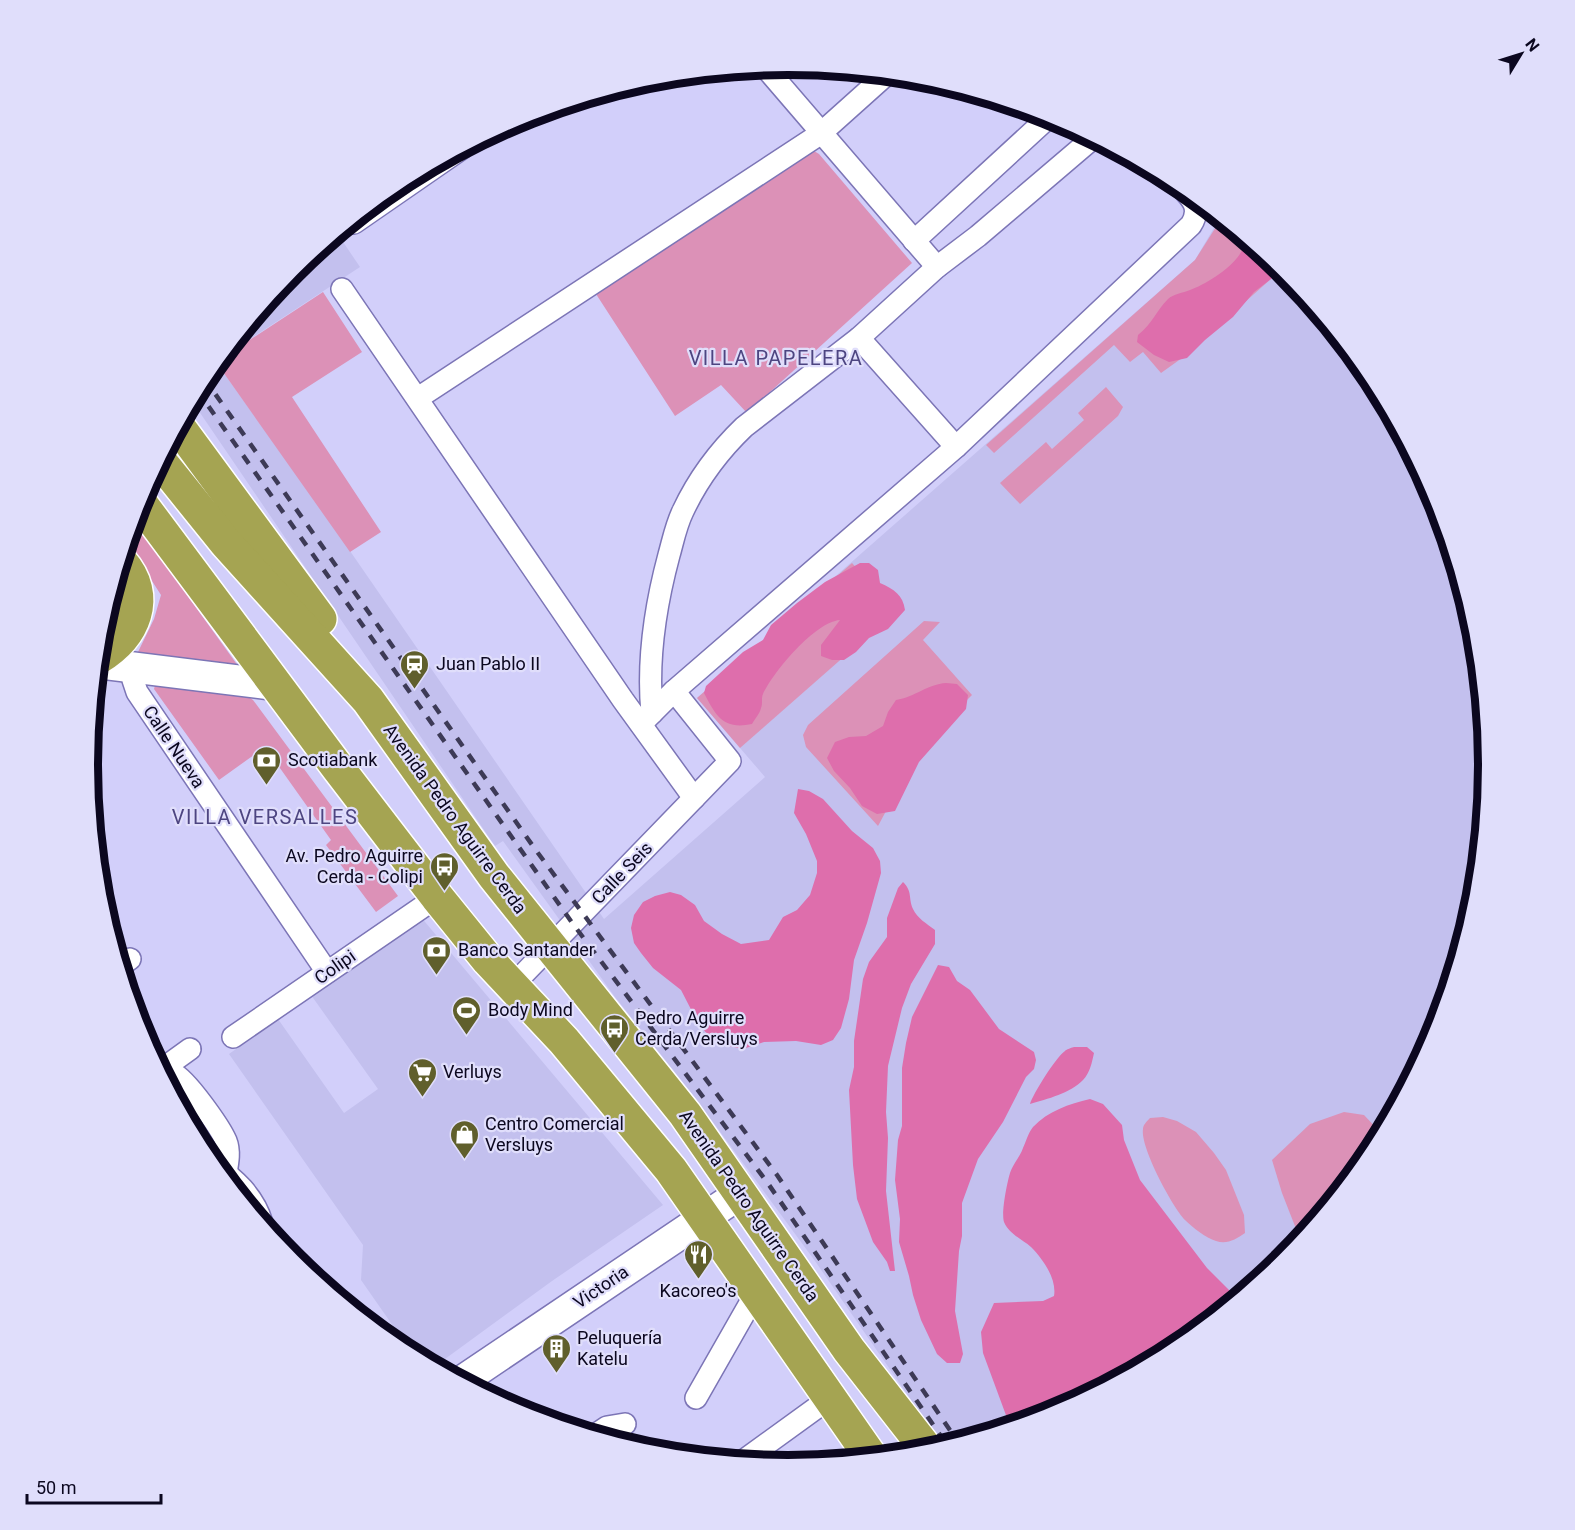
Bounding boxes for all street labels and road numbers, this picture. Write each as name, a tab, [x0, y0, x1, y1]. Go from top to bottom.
street label: Calle Nueva	[139, 702, 210, 792]
street label: Avenida Pedro Aguirre Cerda	[380, 720, 531, 918]
street label: Calle Seis	[587, 837, 656, 908]
street label: Colipi	[310, 945, 359, 988]
street label: Avenida Pedro Aguirre Cerda	[675, 1106, 824, 1306]
street label: Victoria	[569, 1261, 632, 1312]

